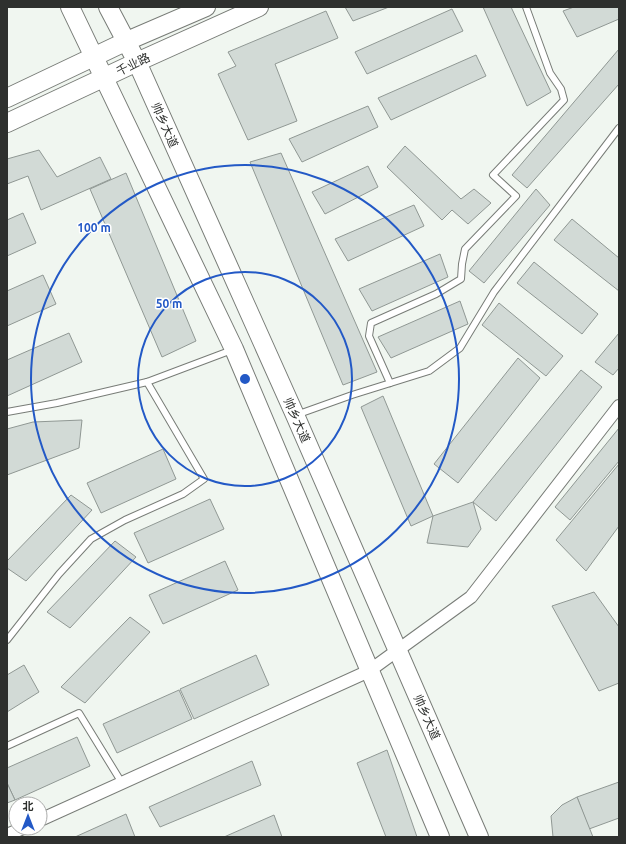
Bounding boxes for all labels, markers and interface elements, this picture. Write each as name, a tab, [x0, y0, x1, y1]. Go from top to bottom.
street label: 千业路	[114, 50, 152, 78]
street label: 帅乡大道	[149, 100, 181, 150]
text: 100 m	[77, 221, 111, 234]
text: 50 m	[156, 297, 182, 310]
centre of rings	[238, 372, 252, 386]
street label: 帅乡大道	[281, 395, 313, 445]
street label: 帅乡大道	[411, 692, 443, 742]
north arrow	[8, 796, 48, 836]
text: 北	[23, 800, 34, 812]

